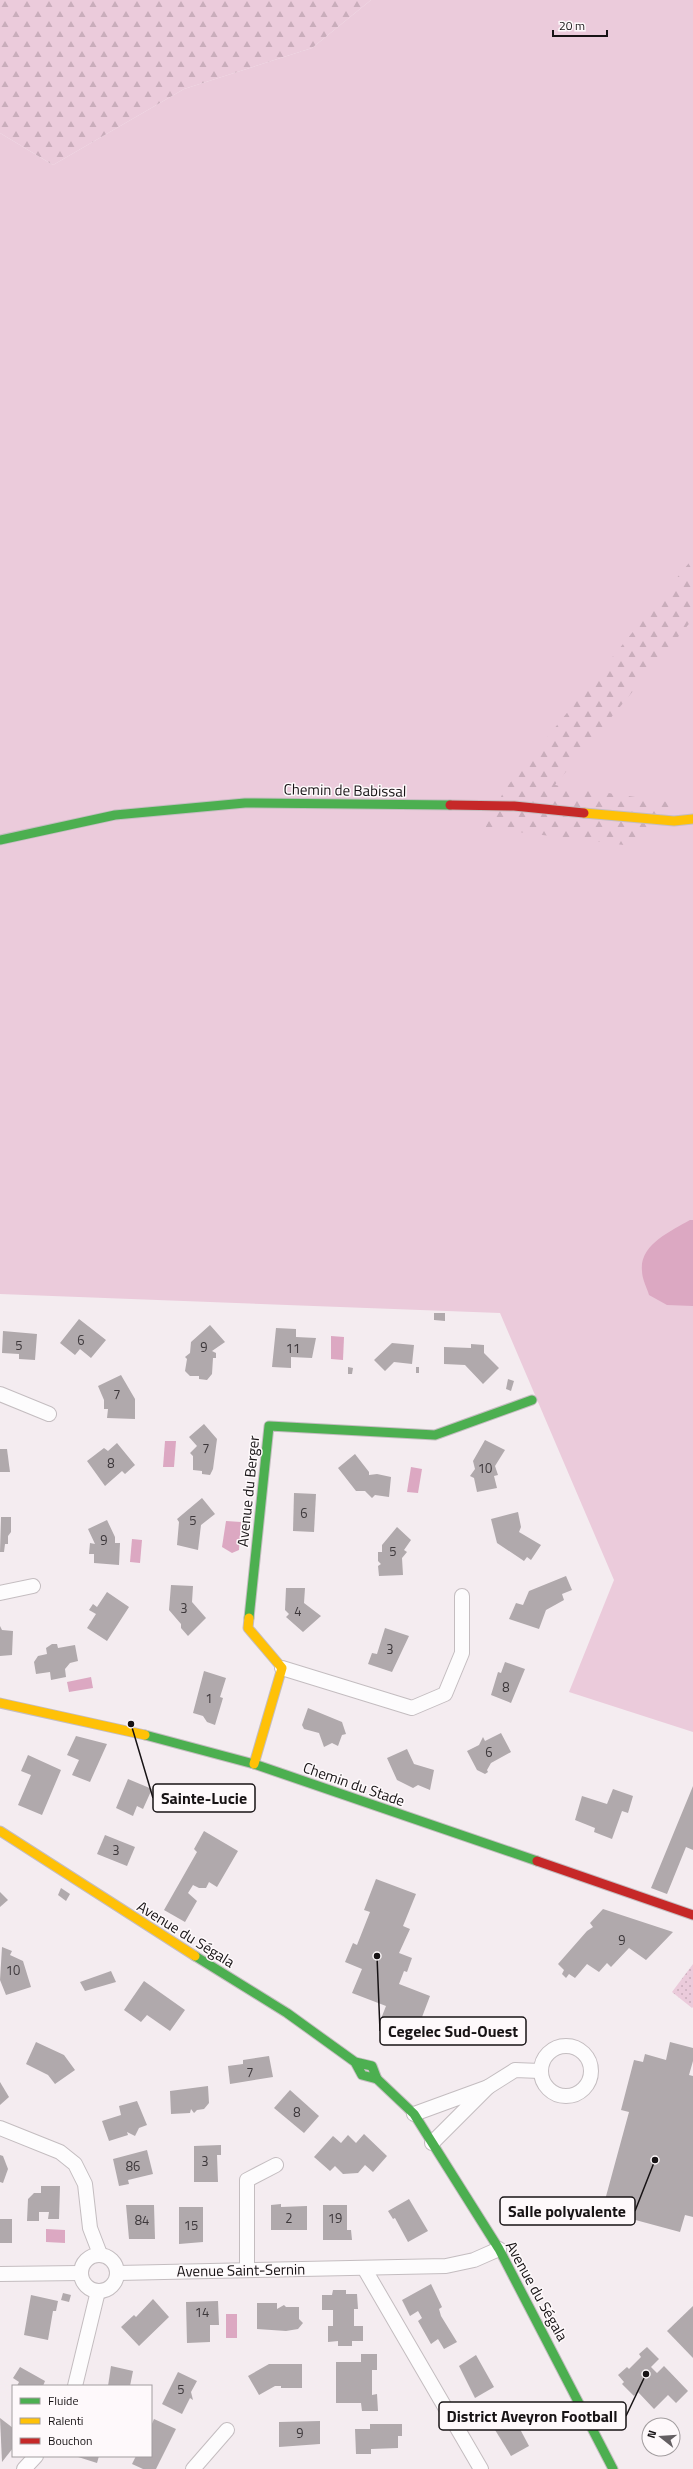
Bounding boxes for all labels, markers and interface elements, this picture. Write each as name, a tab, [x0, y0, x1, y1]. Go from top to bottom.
scale bar	[553, 12, 607, 38]
text: 20 m	[559, 16, 585, 35]
street label: Chemin de Babissal	[283, 777, 407, 803]
house number: 6	[77, 1330, 85, 1350]
house number: 5	[15, 1335, 23, 1355]
house number: 9	[200, 1337, 208, 1357]
house number: 11	[286, 1338, 300, 1358]
house number: 7	[113, 1384, 121, 1404]
street label: Avenue du Berger	[231, 1434, 265, 1548]
house number: 7	[202, 1438, 210, 1458]
house number: 8	[107, 1453, 115, 1473]
house number: 10	[478, 1458, 492, 1478]
house number: 6	[300, 1503, 308, 1523]
house number: 5	[189, 1510, 197, 1530]
house number: 9	[100, 1530, 108, 1550]
house number: 5	[389, 1541, 397, 1561]
house number: 3	[180, 1598, 188, 1618]
house number: 4	[294, 1601, 302, 1621]
house number: 3	[386, 1639, 394, 1659]
house number: 8	[502, 1677, 510, 1697]
house number: 1	[205, 1688, 213, 1708]
house number: 6	[485, 1742, 493, 1762]
street label: Chemin du Stade	[300, 1756, 408, 1812]
callout: Sainte-Lucie	[153, 1784, 255, 1812]
text: Sainte-Lucie	[161, 1786, 247, 1810]
house number: 3	[112, 1840, 120, 1860]
street label: Avenue du Ségala	[133, 1895, 240, 1974]
house number: 9	[618, 1930, 626, 1950]
house number: 10	[6, 1960, 20, 1980]
callout: Cegelec Sud-Ouest	[380, 2017, 526, 2045]
text: Cegelec Sud-Ouest	[388, 2019, 518, 2043]
house number: 7	[246, 2062, 254, 2082]
house number: 8	[293, 2102, 301, 2122]
house number: 3	[201, 2151, 209, 2171]
house number: 86	[126, 2156, 140, 2176]
callout: Salle polyvalente	[500, 2197, 635, 2225]
text: Salle polyvalente	[508, 2199, 626, 2223]
house number: 2	[285, 2208, 293, 2228]
house number: 19	[328, 2208, 342, 2228]
house number: 84	[135, 2210, 149, 2230]
house number: 15	[184, 2215, 198, 2235]
street label: Avenue du Ségala	[500, 2237, 574, 2346]
street label: Avenue Saint-Sernin	[177, 2257, 305, 2283]
house number: 14	[195, 2302, 209, 2322]
house number: 5	[177, 2379, 185, 2399]
legend	[12, 2385, 152, 2457]
text: Fluide	[48, 2391, 79, 2410]
callout: District Aveyron Football	[439, 2402, 626, 2430]
text: District Aveyron Football	[447, 2404, 618, 2428]
text: Ralenti	[48, 2411, 83, 2430]
north arrow	[641, 2417, 681, 2457]
house number: 9	[296, 2423, 304, 2443]
text: N	[643, 2428, 660, 2440]
text: Bouchon	[48, 2431, 93, 2450]

